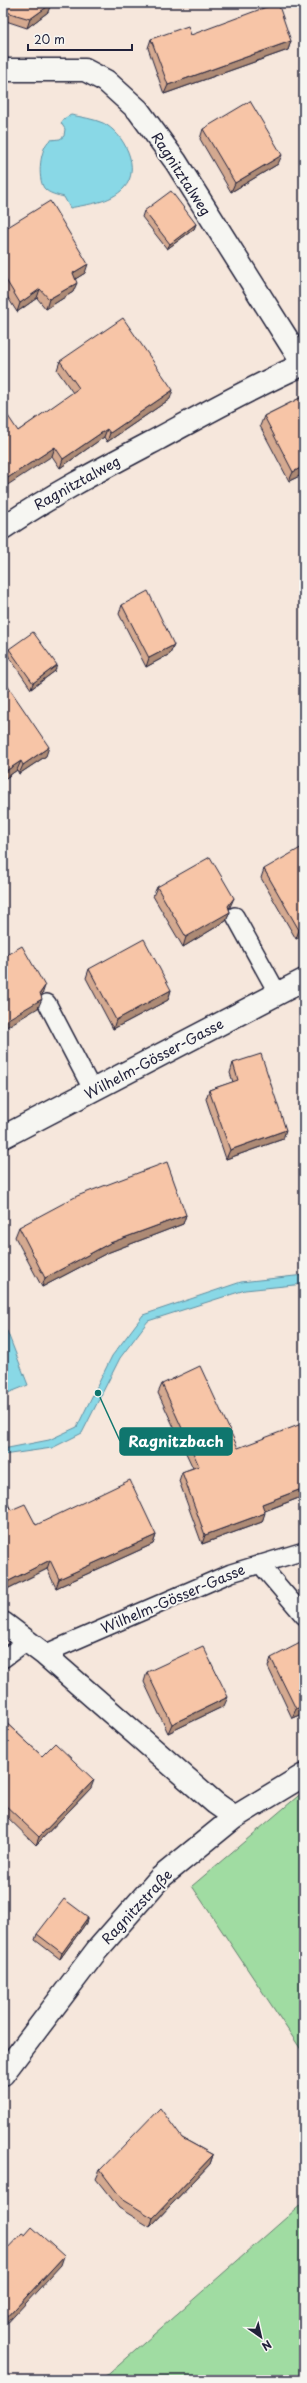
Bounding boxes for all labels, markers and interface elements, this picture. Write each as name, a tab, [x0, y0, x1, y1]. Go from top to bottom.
scale bar	[28, 26, 132, 52]
text: 20 m	[34, 30, 65, 48]
street label: Ragnitztalweg	[146, 128, 216, 220]
street label: Ragnitztalweg	[30, 450, 124, 515]
street label: Wilhelm-Gösser-Gasse	[80, 1013, 227, 1104]
callout: Ragnitzbach	[120, 1428, 232, 1455]
text: Ragnitzbach	[128, 1429, 224, 1452]
street label: Wilhelm-Gösser-Gasse	[97, 1559, 248, 1638]
street label: Ragnitzstraße	[96, 1864, 177, 1949]
north arrow	[241, 2317, 281, 2357]
text: N	[258, 2336, 275, 2355]

